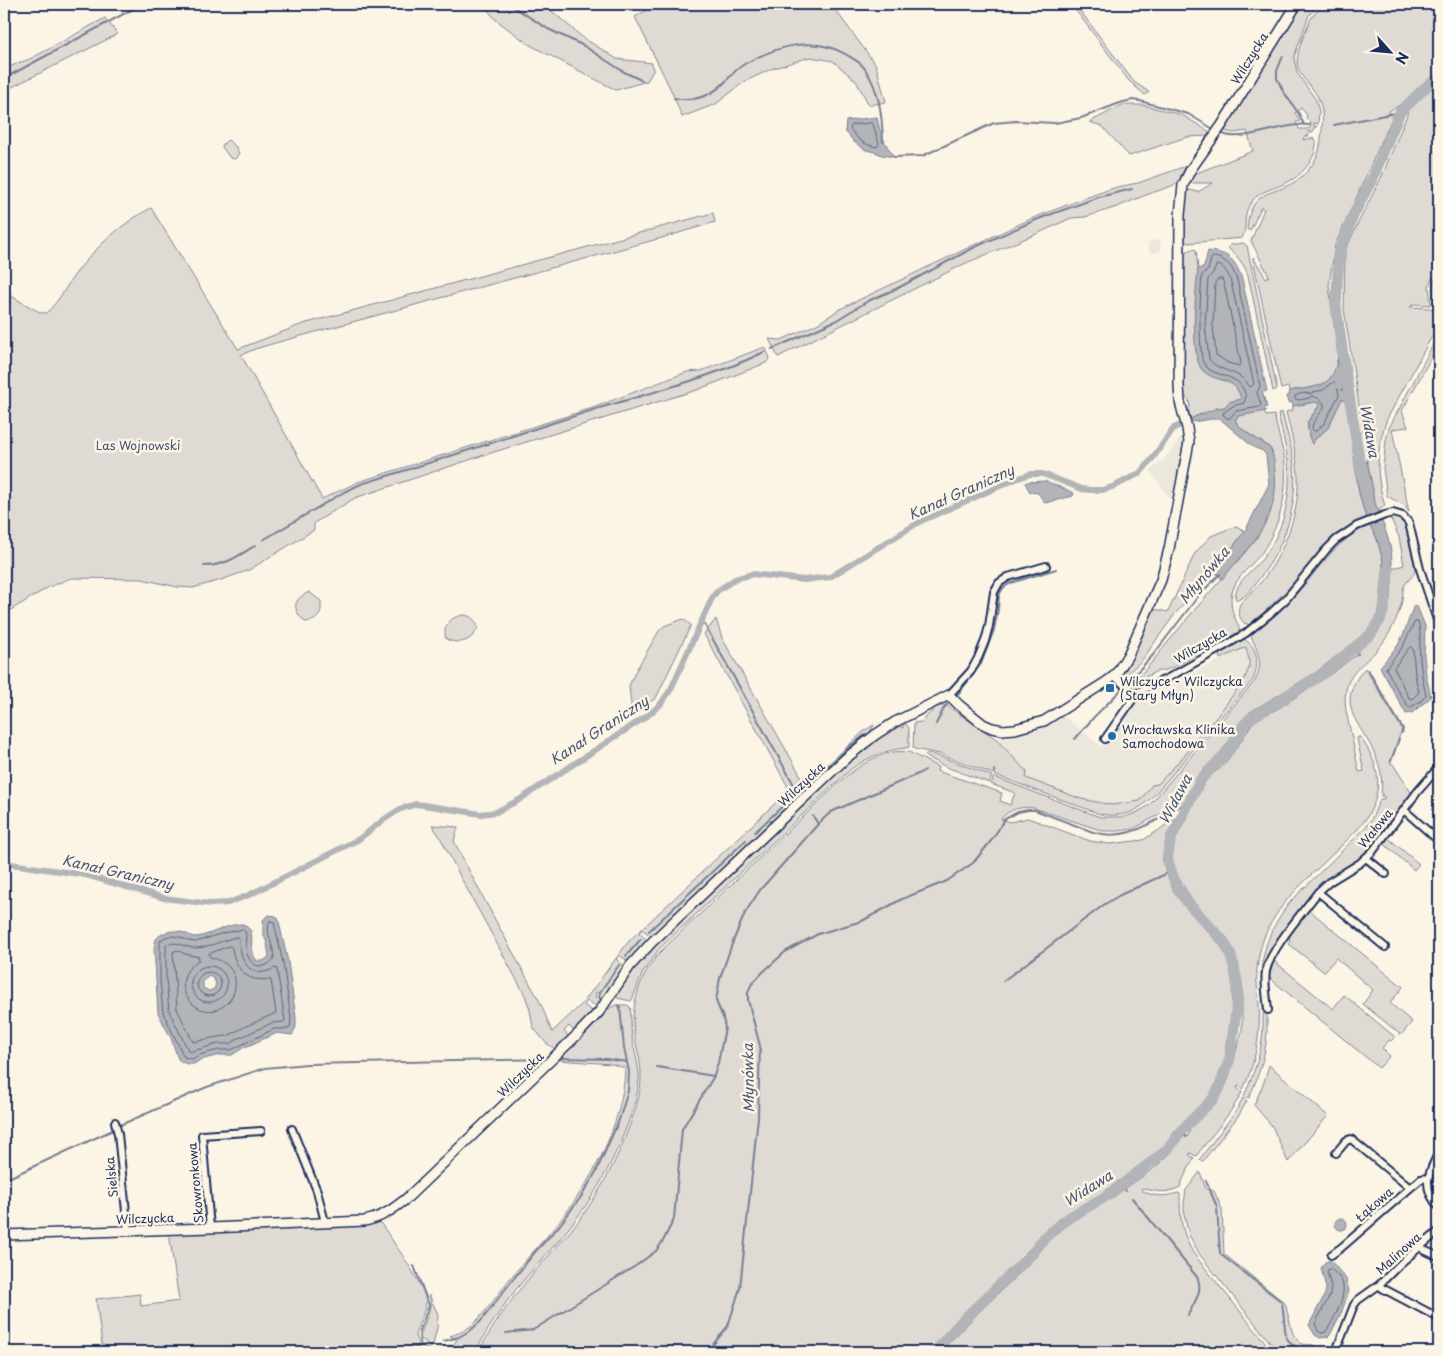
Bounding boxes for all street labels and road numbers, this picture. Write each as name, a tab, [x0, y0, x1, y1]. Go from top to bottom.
street label: Wilczycka	[1226, 28, 1272, 88]
street label: Wilczycka	[1170, 622, 1230, 667]
street label: Wilczycka	[773, 757, 829, 811]
street label: Wałowa	[1353, 804, 1397, 852]
street label: Wilczycka	[493, 1047, 548, 1101]
street label: Skowronkowa	[182, 1142, 207, 1224]
street label: Sielska	[100, 1155, 122, 1198]
street label: Łąkowa	[1351, 1182, 1397, 1226]
street label: Wilczycka	[115, 1208, 175, 1228]
street label: Malinowa	[1371, 1227, 1425, 1278]

